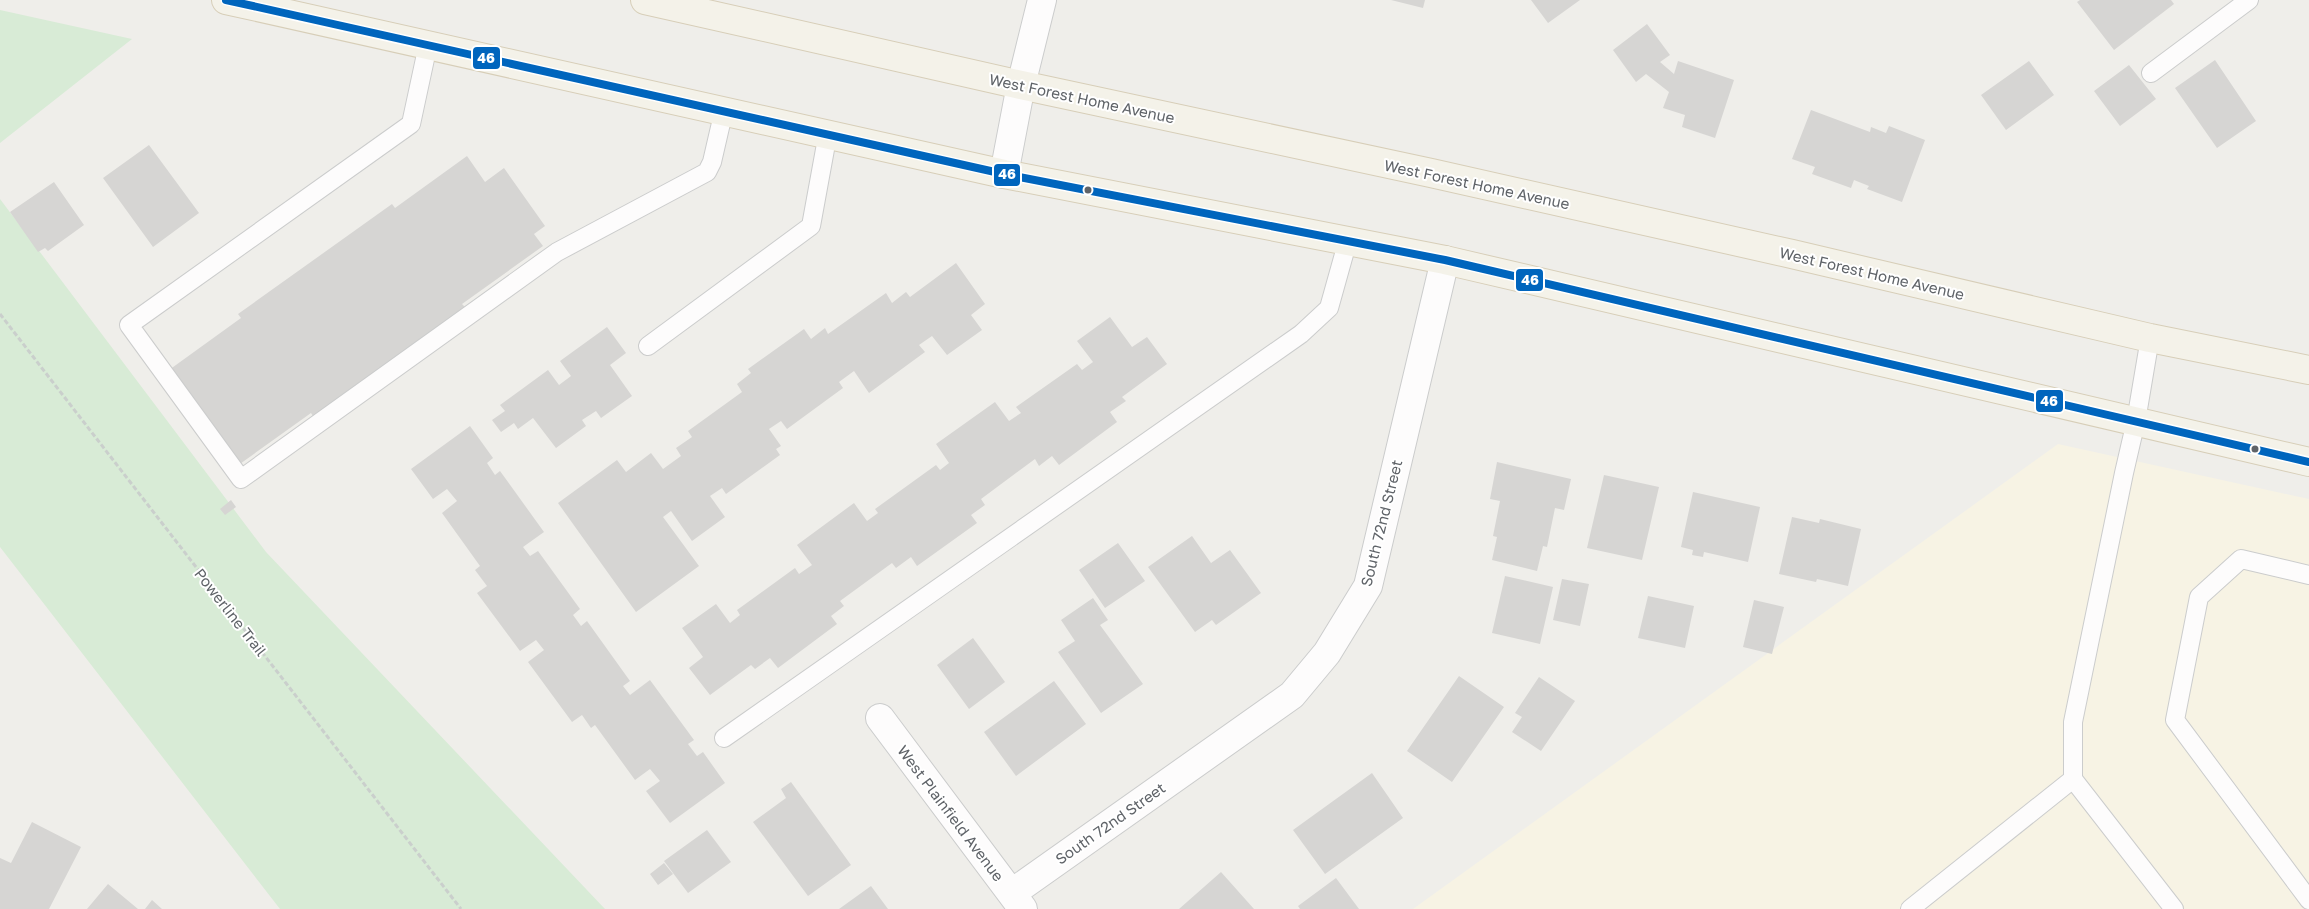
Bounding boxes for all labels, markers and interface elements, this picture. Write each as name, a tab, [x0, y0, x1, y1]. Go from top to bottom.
line badge: 46	[472, 46, 501, 70]
text: 46	[477, 49, 495, 66]
street label: West Forest Home Avenue	[988, 70, 1177, 127]
street label: West Forest Home Avenue	[1383, 156, 1572, 213]
line badge: 46	[993, 163, 1021, 187]
text: 46	[998, 165, 1016, 182]
unlabelled marker	[1083, 185, 1093, 195]
street label: West Forest Home Avenue	[1778, 243, 1966, 303]
line badge: 46	[1515, 268, 1544, 292]
text: 46	[1521, 271, 1539, 288]
line badge: 46	[2035, 389, 2064, 413]
text: 46	[2040, 392, 2058, 409]
unlabelled marker	[2250, 444, 2260, 454]
street label: South 72nd Street	[1357, 458, 1405, 588]
street label: Powerline Trail	[191, 564, 271, 660]
street label: West Plainfield Avenue	[894, 742, 1008, 885]
street label: South 72nd Street	[1052, 778, 1168, 868]

